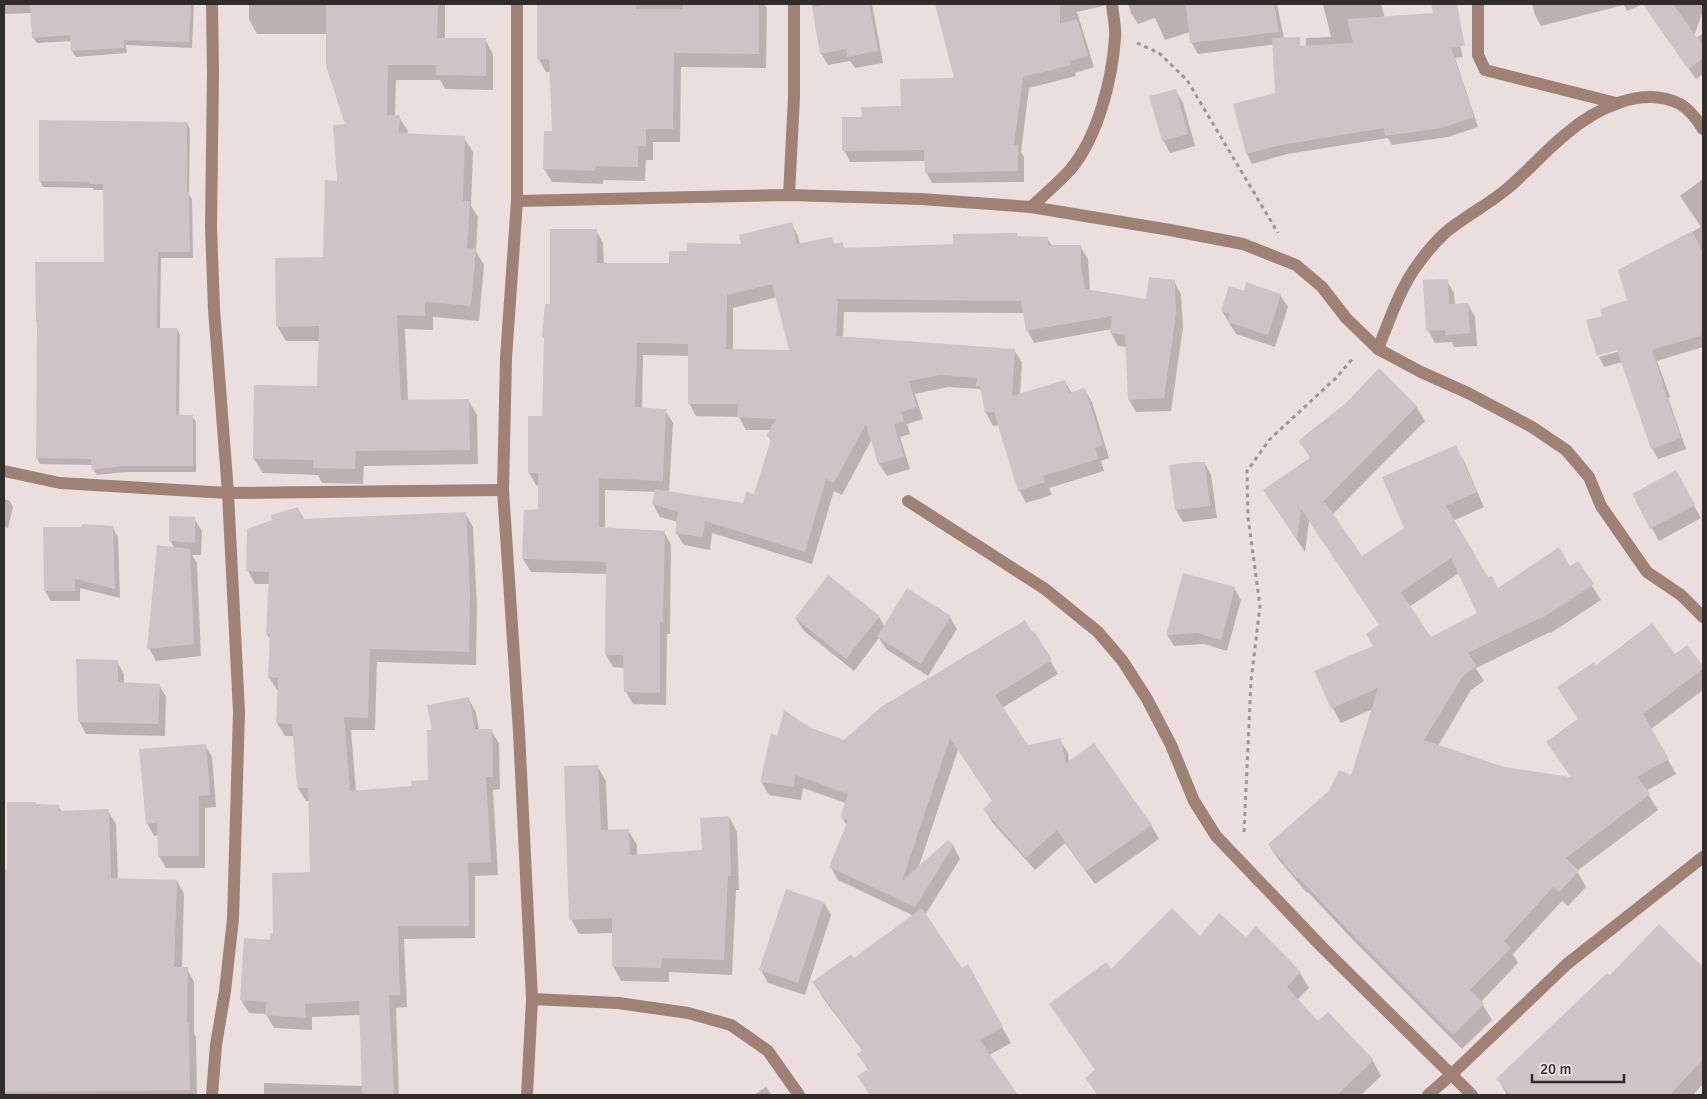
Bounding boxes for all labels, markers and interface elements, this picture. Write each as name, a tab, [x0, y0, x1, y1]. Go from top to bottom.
scale bar	[1532, 1052, 1624, 1084]
text: 20 m	[1540, 1060, 1571, 1078]

